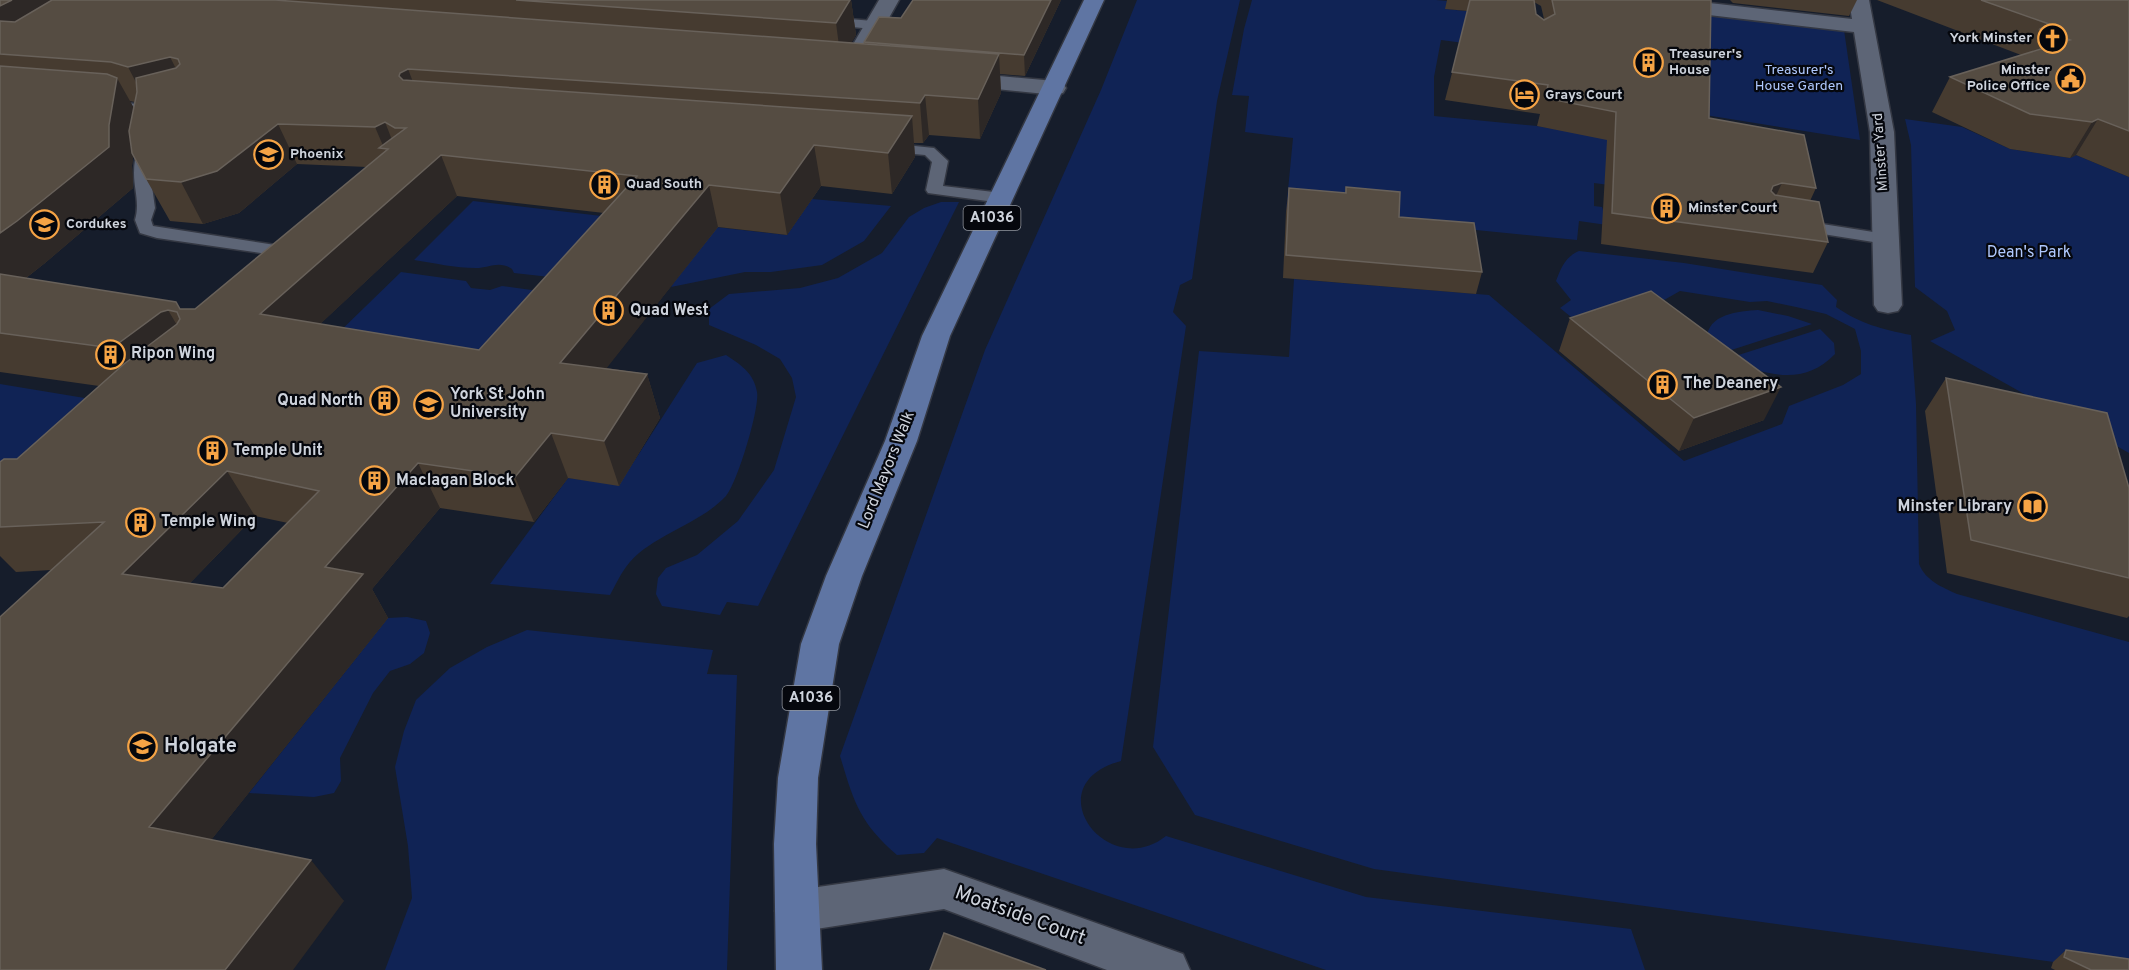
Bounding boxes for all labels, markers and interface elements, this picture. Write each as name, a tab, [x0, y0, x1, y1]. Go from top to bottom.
church icon: York Minster	[2037, 22, 2069, 54]
place label: York Minster	[1949, 30, 2032, 47]
building icon: Treasurer's House	[1632, 46, 1664, 78]
place label: Treasurer's House	[1669, 46, 1742, 79]
park label: Treasurer's House Garden	[1755, 62, 1843, 95]
place label: Minster Police Office	[1967, 62, 2050, 95]
public building icon: Minster Police Office	[2055, 62, 2087, 94]
hotel icon: Grays Court	[1508, 79, 1540, 111]
place label: Grays Court	[1545, 87, 1623, 104]
street label: Minster Yard	[1870, 112, 1892, 192]
school or university icon: Phoenix	[253, 138, 285, 170]
place label: Phoenix	[290, 146, 343, 163]
building icon: Quad South	[589, 168, 621, 200]
place label: Quad South	[626, 176, 702, 193]
building icon: Minster Court	[1651, 192, 1683, 224]
place label: Minster Court	[1688, 200, 1777, 217]
road number: A1036	[964, 206, 1020, 230]
school or university icon: Cordukes	[29, 208, 61, 240]
place label: Cordukes	[66, 216, 127, 233]
park label: Dean's Park	[1987, 243, 2071, 263]
building icon: Quad West	[593, 295, 625, 327]
place label: Quad West	[630, 301, 709, 321]
building icon: Ripon Wing	[94, 338, 126, 370]
place label: Ripon Wing	[131, 344, 215, 364]
building icon: The Deanery	[1646, 368, 1678, 400]
place label: The Deanery	[1683, 374, 1778, 394]
building icon: Quad North	[368, 385, 400, 417]
place label: York St John University	[450, 385, 545, 423]
school or university icon: York St John University	[413, 388, 445, 420]
place label: Quad North	[277, 391, 363, 411]
street label: Lord Mayors Walk	[854, 408, 920, 532]
building icon: Temple Unit	[196, 435, 228, 467]
place label: Temple Unit	[233, 441, 323, 461]
building icon: Maclagan Block	[359, 465, 391, 497]
place label: Maclagan Block	[396, 471, 515, 491]
library icon: Minster Library	[2017, 491, 2049, 523]
place label: Minster Library	[1898, 497, 2012, 517]
building icon: Temple Wing	[124, 506, 156, 538]
place label: Temple Wing	[161, 512, 256, 532]
road number: A1036	[782, 686, 840, 710]
school or university icon: Holgate	[127, 731, 159, 763]
place label: Holgate	[164, 734, 237, 760]
street label: Moatside Court	[951, 880, 1089, 952]

